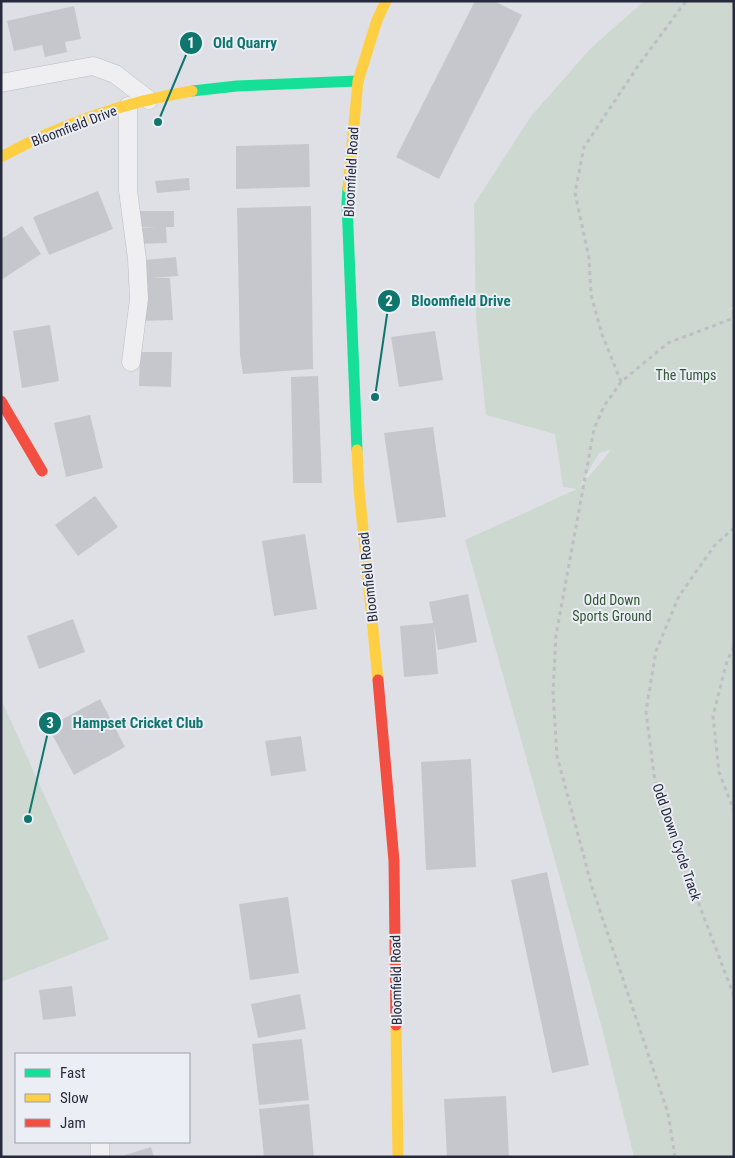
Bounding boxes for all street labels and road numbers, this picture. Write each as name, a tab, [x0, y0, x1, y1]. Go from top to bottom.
street label: Bloomfield Drive	[29, 102, 119, 150]
street label: Bloomfield Road	[341, 126, 361, 218]
street label: Bloomfield Road	[355, 531, 381, 623]
street label: Odd Down Cycle Track	[649, 781, 705, 903]
street label: Bloomfield Road	[387, 935, 405, 1025]

